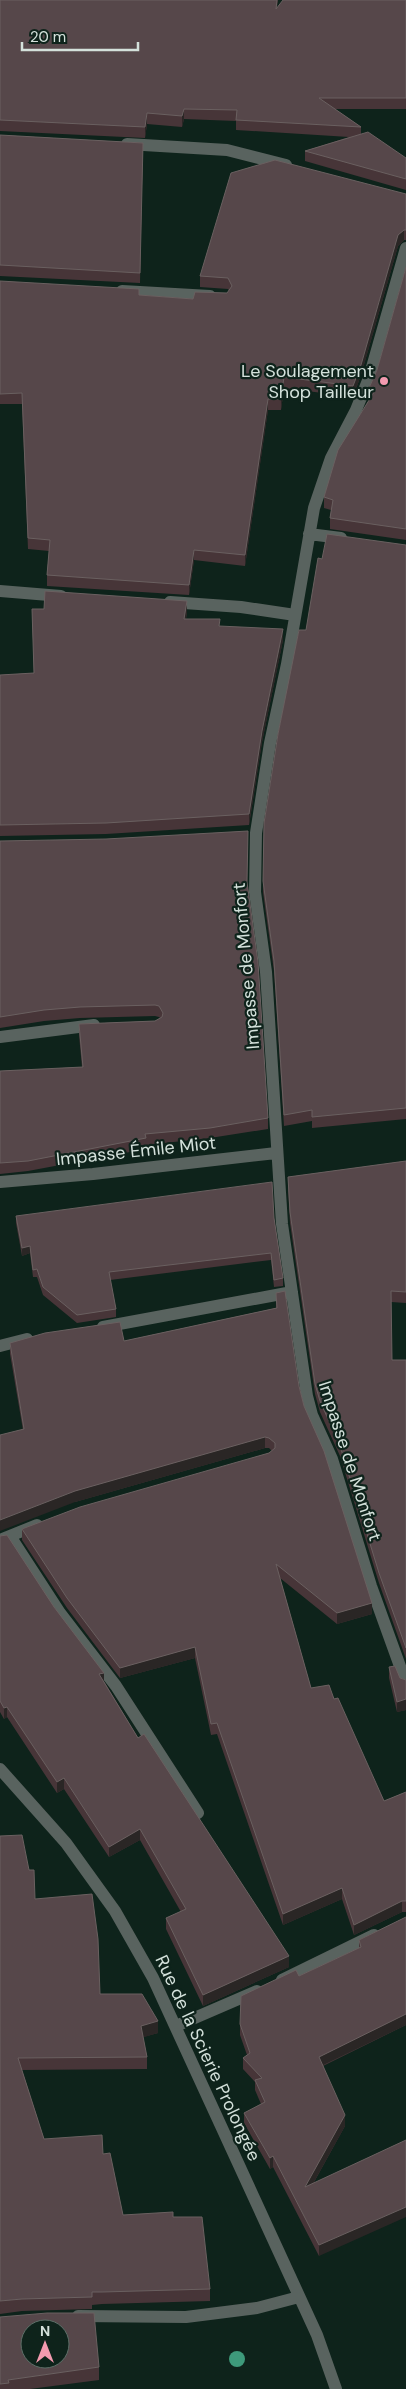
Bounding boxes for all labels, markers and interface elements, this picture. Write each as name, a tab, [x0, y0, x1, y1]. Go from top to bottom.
scale bar	[22, 20, 139, 52]
text: 20 m	[30, 27, 66, 47]
place label: Le Soulagement Shop Tailleur	[241, 359, 374, 404]
marker: Le Soulagement Shop Tailleur	[378, 375, 390, 387]
street label: Impasse de Monfort	[227, 882, 265, 1050]
street label: Impasse Émile Miot	[55, 1131, 217, 1171]
street label: Impasse de Monfort	[313, 1378, 387, 1544]
street label: Rue de la Scierie Prolongée	[150, 1951, 266, 2165]
north arrow	[20, 2319, 70, 2369]
text: N	[40, 2322, 50, 2340]

